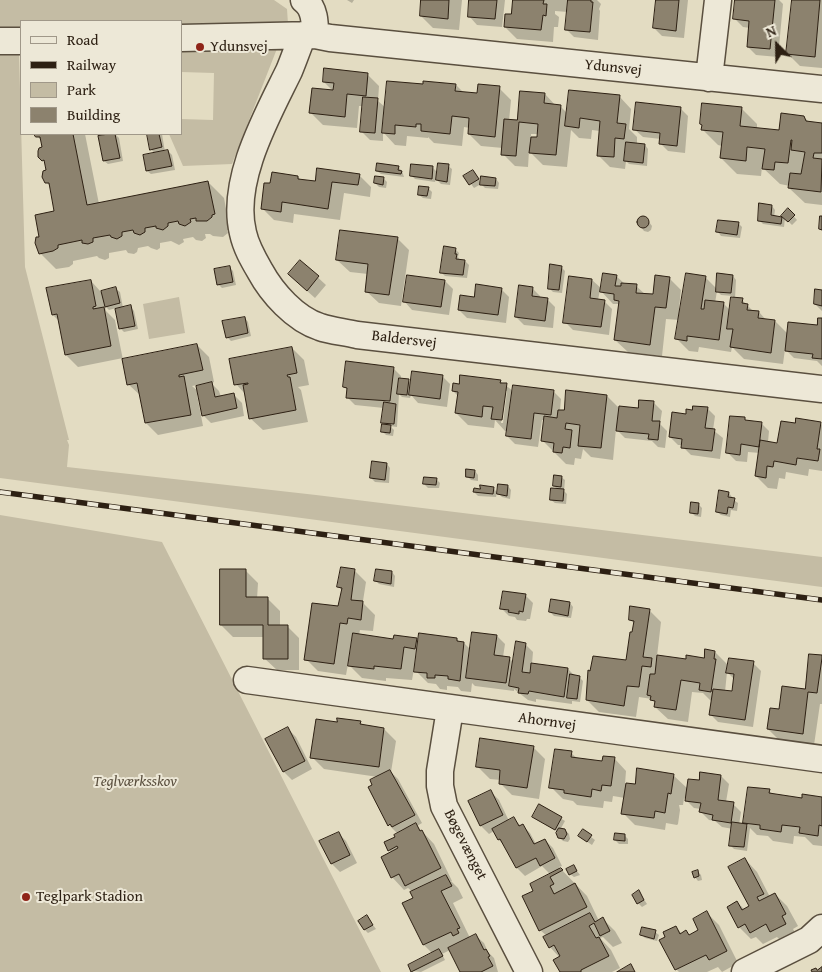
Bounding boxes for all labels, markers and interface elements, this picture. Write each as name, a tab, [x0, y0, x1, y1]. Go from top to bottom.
legend	[20, 20, 182, 135]
north arrow	[752, 20, 802, 70]
text: N	[763, 20, 779, 42]
text: Road	[67, 29, 98, 50]
place label: Ydunsvej	[210, 38, 268, 56]
marker: Ydunsvej	[194, 41, 206, 53]
text: Railway	[67, 54, 116, 75]
street label: Ydunsvej	[583, 56, 643, 80]
text: Park	[67, 79, 96, 100]
text: Building	[67, 104, 120, 125]
street label: Baldersvej	[371, 327, 437, 353]
street label: Ahornvej	[517, 709, 577, 735]
park label: Teglværksskov	[93, 773, 177, 791]
street label: Bøgevænget	[440, 807, 490, 883]
place label: Teglpark Stadion	[36, 888, 143, 906]
marker: Teglpark Stadion	[20, 891, 32, 903]

